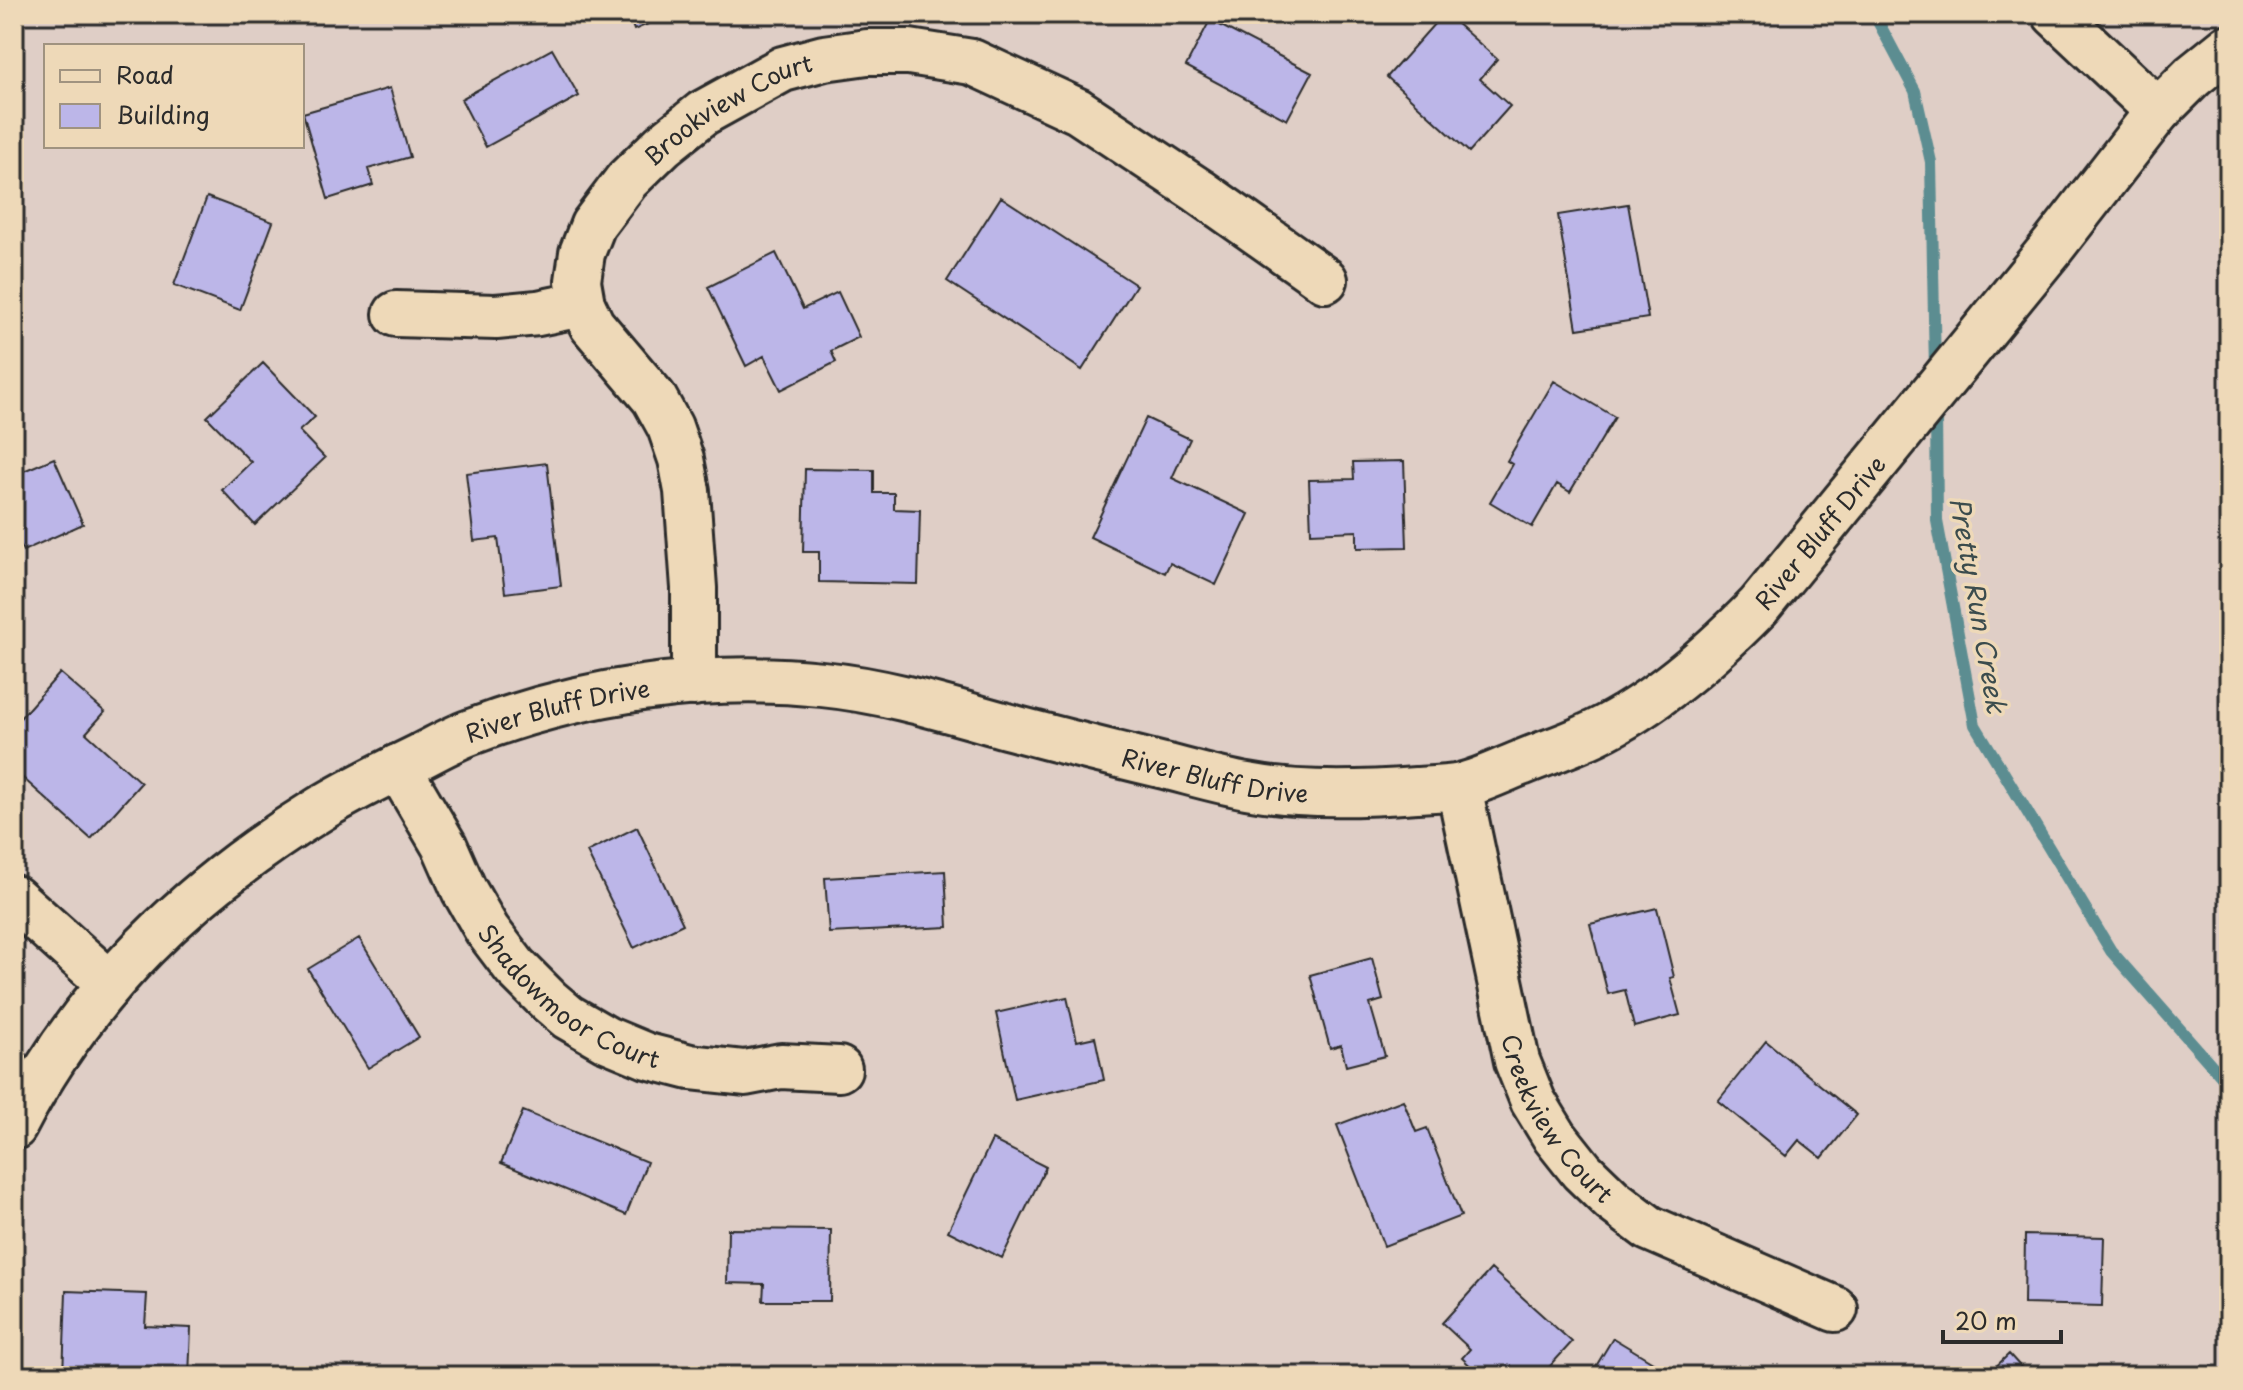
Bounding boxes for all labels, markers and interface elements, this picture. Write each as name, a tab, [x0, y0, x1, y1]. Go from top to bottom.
legend	[44, 44, 304, 148]
street label: Brookview Court	[634, 44, 816, 173]
text: Road	[116, 56, 174, 92]
text: Building	[116, 96, 210, 132]
street label: River Bluff Drive	[1745, 447, 1893, 617]
water label: Pretty Run Creek	[1941, 494, 2017, 717]
street label: River Bluff Drive	[459, 669, 652, 751]
street label: River Bluff Drive	[1118, 738, 1309, 811]
street label: Shadowmoor Court	[470, 916, 664, 1077]
street label: Creekview Court	[1494, 1031, 1622, 1211]
scale bar	[1943, 1294, 2061, 1344]
text: 20 m	[1955, 1302, 2017, 1338]

